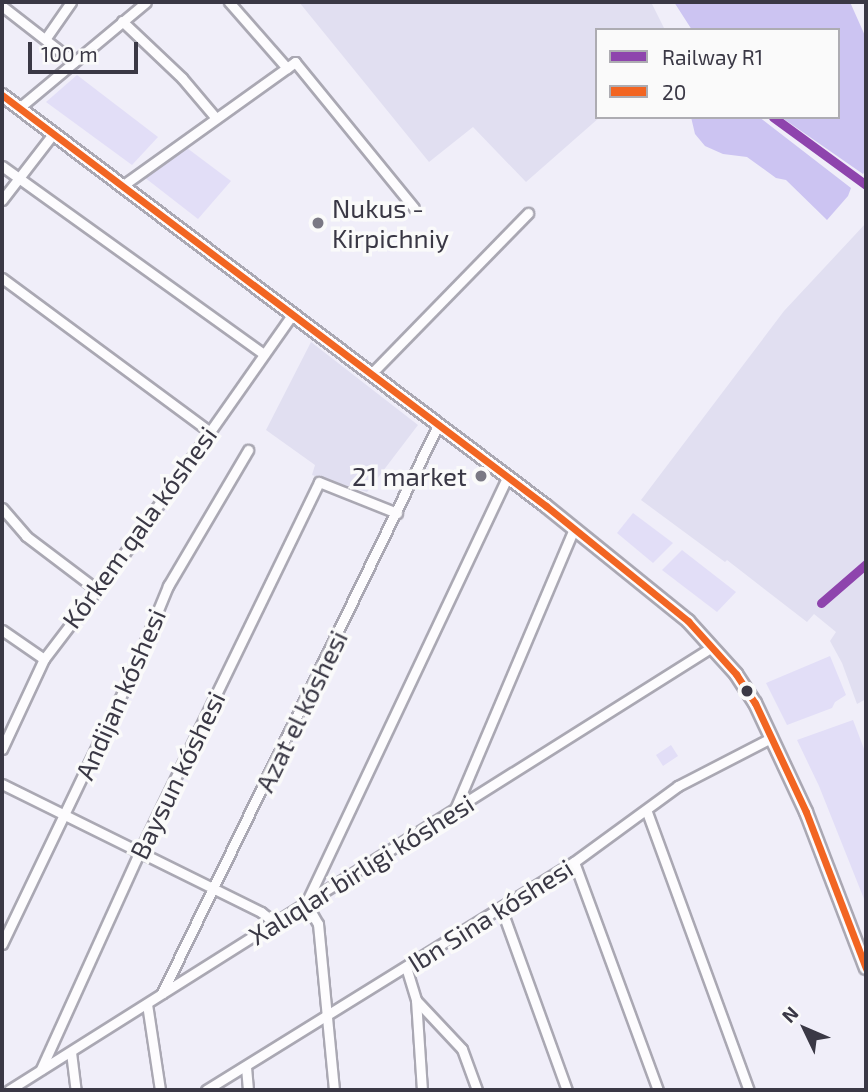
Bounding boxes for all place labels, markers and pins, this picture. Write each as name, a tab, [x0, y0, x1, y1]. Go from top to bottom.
place label: Nukus - Kirpichniy	[332, 192, 449, 254]
marker: Nukus - Kirpichniy	[310, 215, 326, 231]
place label: 21 market	[352, 460, 467, 492]
marker: 21 market	[473, 468, 489, 484]
unlabelled marker	[740, 684, 754, 698]

